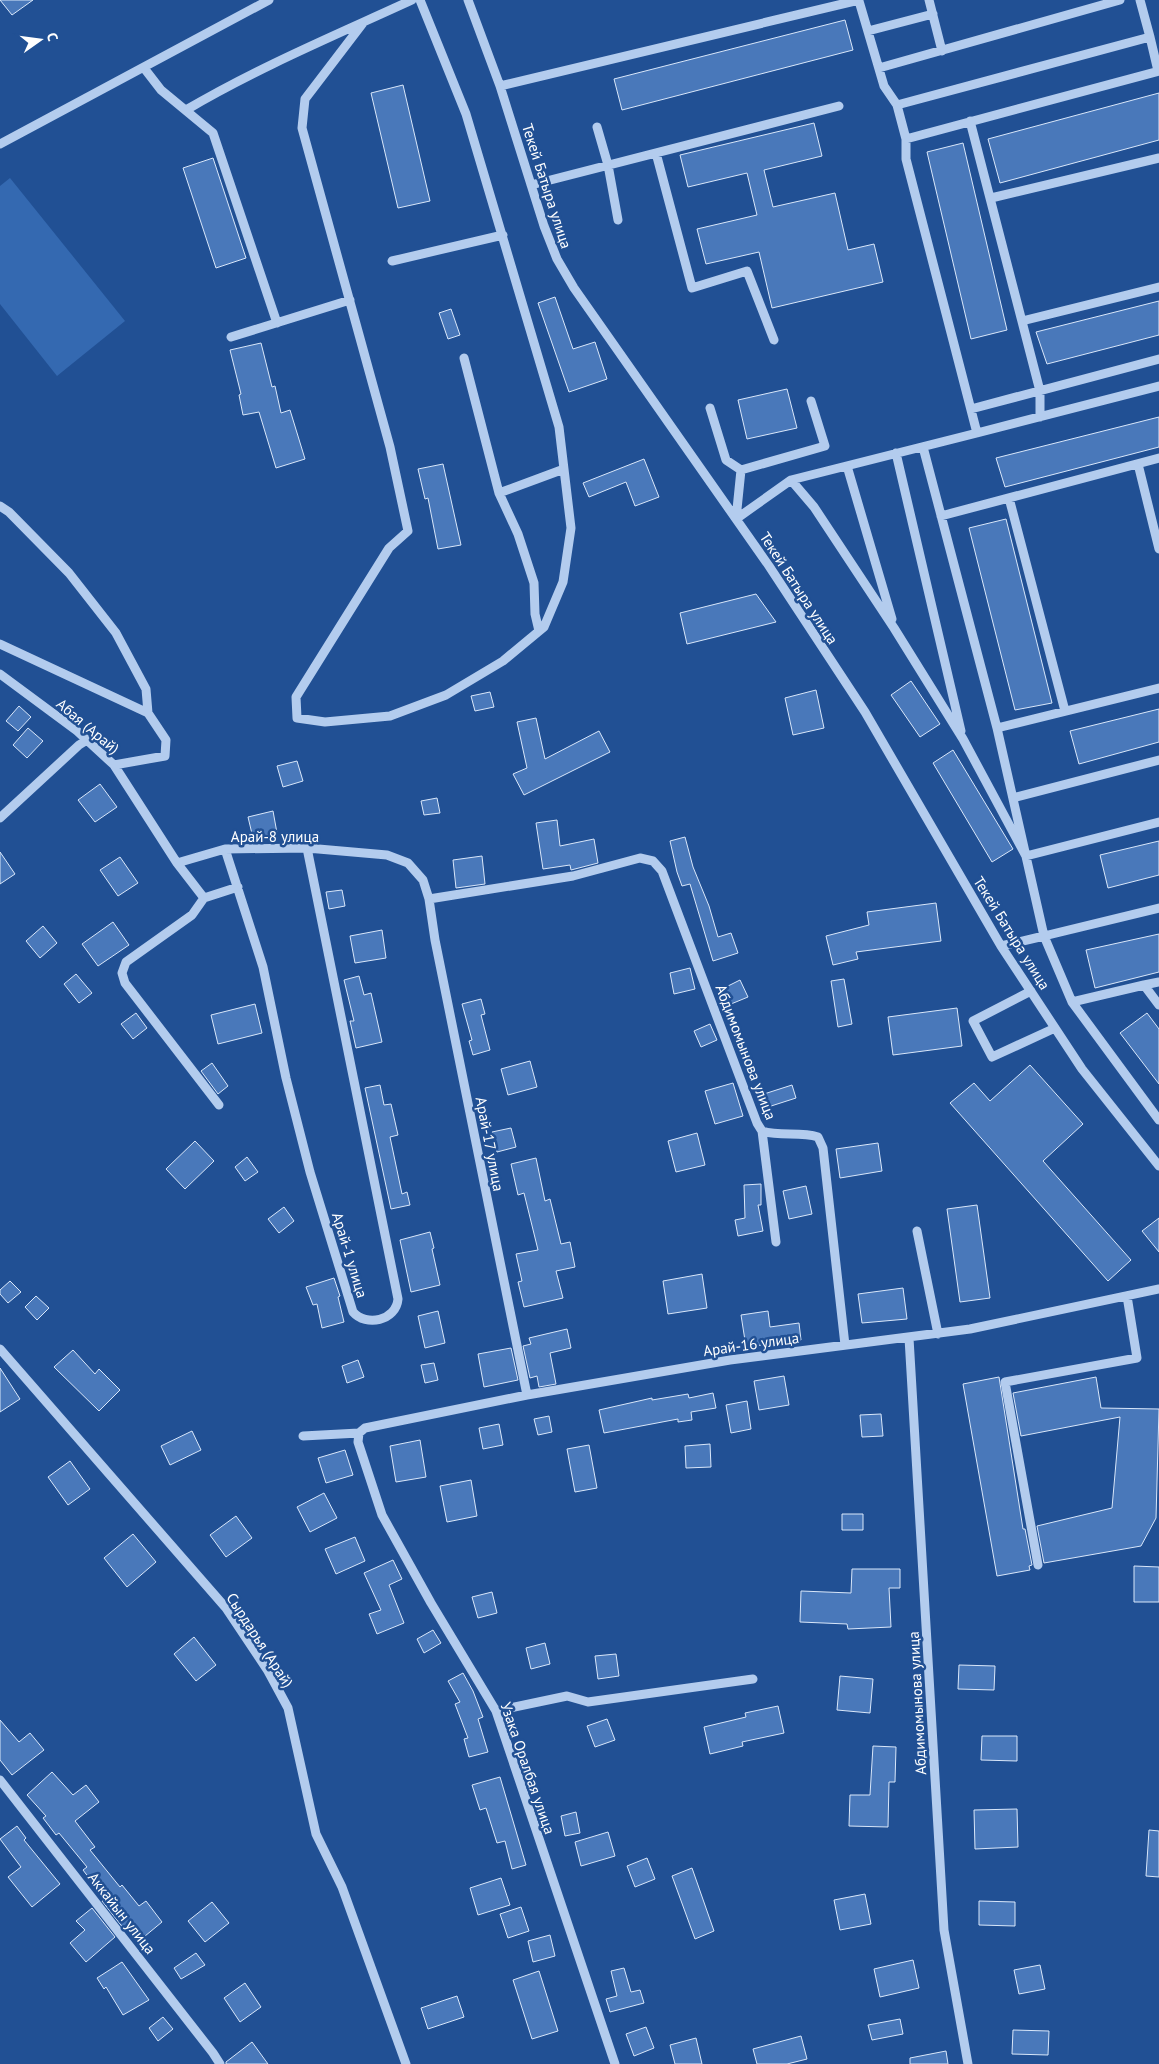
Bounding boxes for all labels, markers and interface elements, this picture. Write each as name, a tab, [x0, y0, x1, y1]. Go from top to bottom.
north arrow	[15, 15, 65, 65]
text: С	[43, 31, 62, 43]
street label: Текей Батыра улица	[518, 121, 576, 251]
street label: Текей Батыра улица	[756, 528, 842, 648]
street label: Абая (Арай)	[53, 694, 123, 758]
street label: Арай-8 улица	[231, 827, 319, 846]
street label: Текей Батыра улица	[969, 873, 1055, 993]
street label: Абдимомынова улица	[711, 982, 781, 1122]
street label: Арай-17 улица	[472, 1095, 508, 1193]
street label: Арай-1 улица	[328, 1210, 372, 1300]
street label: Арай-16 улица	[702, 1328, 800, 1360]
street label: Сырдарья (Арай)	[222, 1589, 298, 1691]
street label: Абдимомынова улица	[904, 1631, 930, 1775]
street label: Узака Оралбая улица	[496, 1700, 560, 1836]
street label: Аккайын улица	[84, 1868, 160, 1958]

